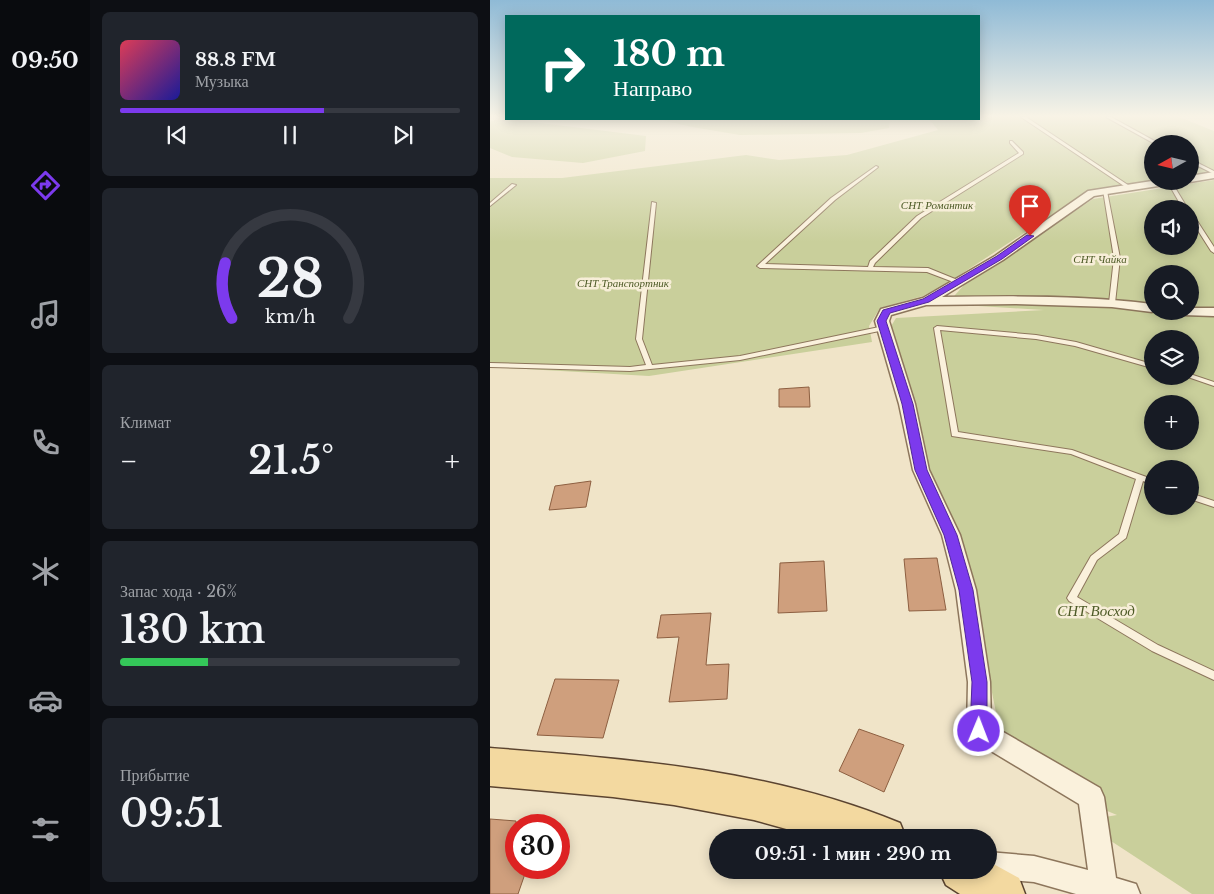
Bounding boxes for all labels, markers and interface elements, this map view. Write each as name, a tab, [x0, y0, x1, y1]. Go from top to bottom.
text: 180 m	[613, 32, 725, 75]
icon: right	[530, 35, 595, 100]
text: 09:50	[11, 47, 79, 74]
text: 88.8 FM	[195, 48, 276, 71]
text: Музыка	[195, 71, 249, 91]
text: Направо	[613, 75, 692, 102]
icon: previous	[163, 121, 191, 149]
icon: pause	[276, 121, 304, 149]
icon: next	[389, 121, 417, 149]
north arrow	[1144, 135, 1199, 190]
map controls	[1144, 135, 1199, 515]
icon: directions	[28, 168, 63, 203]
pin	[1009, 185, 1051, 236]
icon: arrive	[1016, 192, 1044, 220]
park label: СНТ Романтик	[901, 198, 974, 212]
button: sound	[1144, 200, 1199, 255]
text: 28	[257, 247, 323, 311]
park label: СНТ Чайка	[1073, 252, 1127, 266]
button: search	[1144, 265, 1199, 320]
park label: СНТ Транспортник	[577, 276, 670, 290]
icon: music	[28, 297, 63, 332]
text: km/h	[265, 306, 315, 328]
button: layers	[1144, 330, 1199, 385]
button: +	[1144, 395, 1199, 450]
text: Климат	[120, 412, 171, 432]
icon: phone	[28, 425, 63, 460]
text: 21.5°	[248, 437, 334, 484]
text: −	[120, 444, 138, 479]
text: +	[445, 444, 460, 479]
button: −	[1144, 460, 1199, 515]
icon: climate	[28, 554, 63, 589]
text: Запас хода · 26%	[120, 581, 237, 601]
park label: СНТ Восход	[1057, 601, 1135, 620]
text: 130 km	[120, 606, 266, 653]
icon: car	[28, 683, 63, 718]
position arrow	[952, 704, 1004, 756]
text: Прибытие	[120, 765, 190, 785]
text: 09:51	[120, 790, 223, 837]
icon: filters	[28, 812, 63, 847]
speed limit sign: 30	[505, 814, 570, 879]
text: 09:51 · 1 мин · 290 m	[755, 842, 951, 865]

